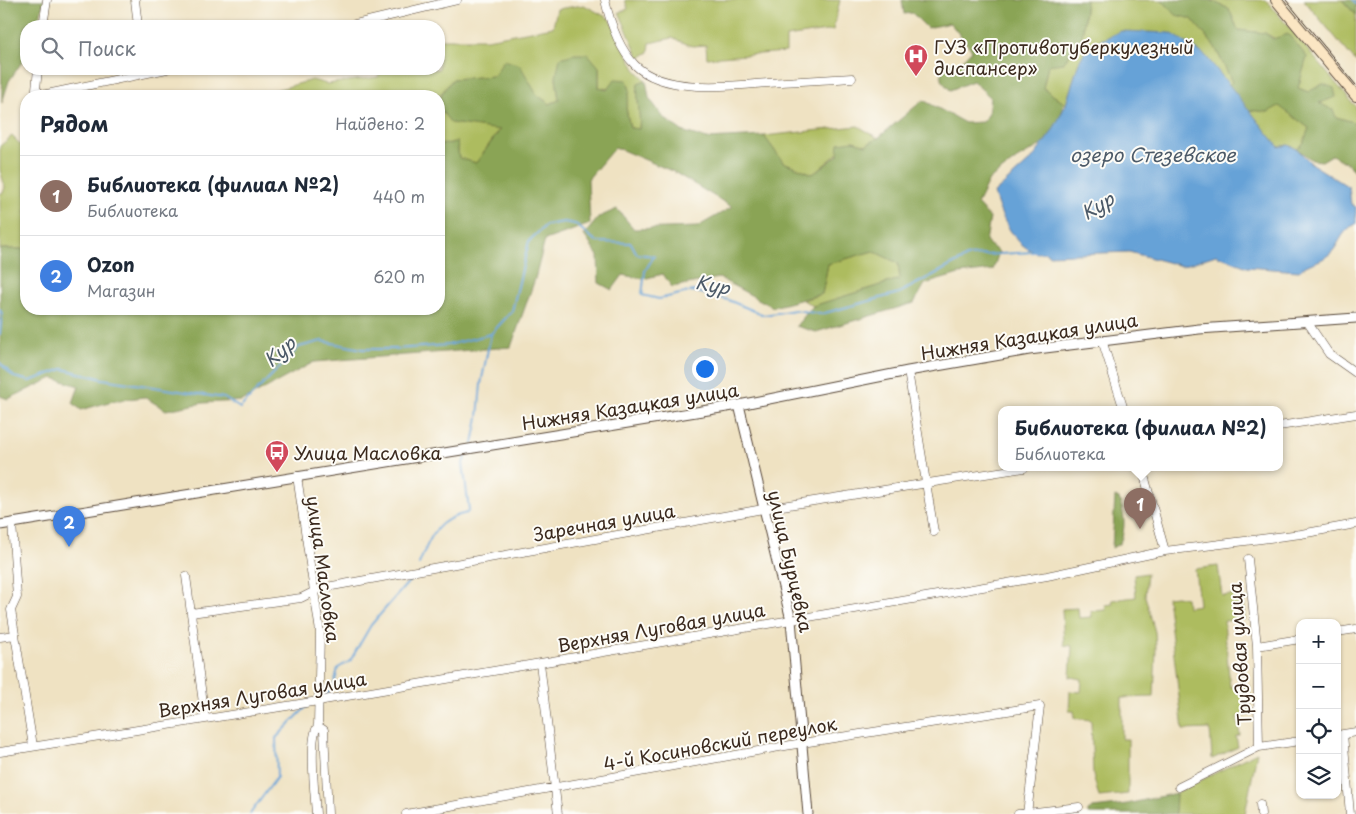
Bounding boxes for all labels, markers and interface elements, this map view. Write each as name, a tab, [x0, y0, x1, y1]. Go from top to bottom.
search box	[20, 20, 445, 75]
place label: ГУЗ «Противотуберкулезный диспансер»	[934, 33, 1194, 81]
icon: search	[38, 34, 66, 62]
text: Поиск	[78, 34, 136, 62]
hospital icon: ГУЗ «Противотуберкулезный диспансер»	[903, 43, 929, 77]
text: Рядом	[40, 107, 108, 139]
text: Найдено: 2	[335, 111, 425, 135]
water label: озеро Стезевское	[1070, 140, 1236, 168]
text: Библиотека (филиал №2)	[87, 170, 339, 198]
text: 1	[52, 184, 60, 208]
text: 440 m	[373, 184, 425, 208]
water label: Кур	[1075, 184, 1120, 226]
text: Библиотека	[87, 198, 178, 222]
text: Ozon	[87, 250, 135, 278]
text: 2	[50, 264, 62, 288]
text: 620 m	[373, 264, 425, 288]
water label: Кур	[693, 267, 733, 301]
text: Магазин	[87, 278, 156, 302]
street label: Нижняя Казацкая улица	[919, 305, 1140, 366]
water label: Кур	[257, 329, 302, 373]
your location	[692, 356, 718, 382]
street label: Нижняя Казацкая улица	[520, 375, 741, 436]
popup	[998, 406, 1283, 471]
text: Библиотека (филиал №2)	[1014, 413, 1267, 441]
bus stop icon: Улица Масловка	[264, 439, 290, 473]
place label: Улица Масловка	[294, 439, 443, 466]
text: Библиотека	[1014, 441, 1105, 465]
street label: улица Бурцевка	[762, 487, 821, 635]
pin: 1	[1124, 488, 1156, 529]
street label: улица Масловка	[300, 494, 348, 645]
street label: Заречная улица	[531, 496, 678, 548]
pin: 2	[53, 506, 85, 547]
street label: Трудовая улица	[1220, 581, 1257, 726]
street label: Верхняя Луговая улица	[555, 595, 768, 659]
map controls	[1296, 619, 1341, 799]
button: +	[1296, 619, 1341, 664]
street label: Верхняя Луговая улица	[156, 664, 369, 724]
button: −	[1296, 664, 1341, 709]
street label: 4-й Косиновский переулок	[601, 709, 839, 777]
button: locate	[1296, 709, 1341, 754]
button: layers	[1296, 754, 1341, 799]

